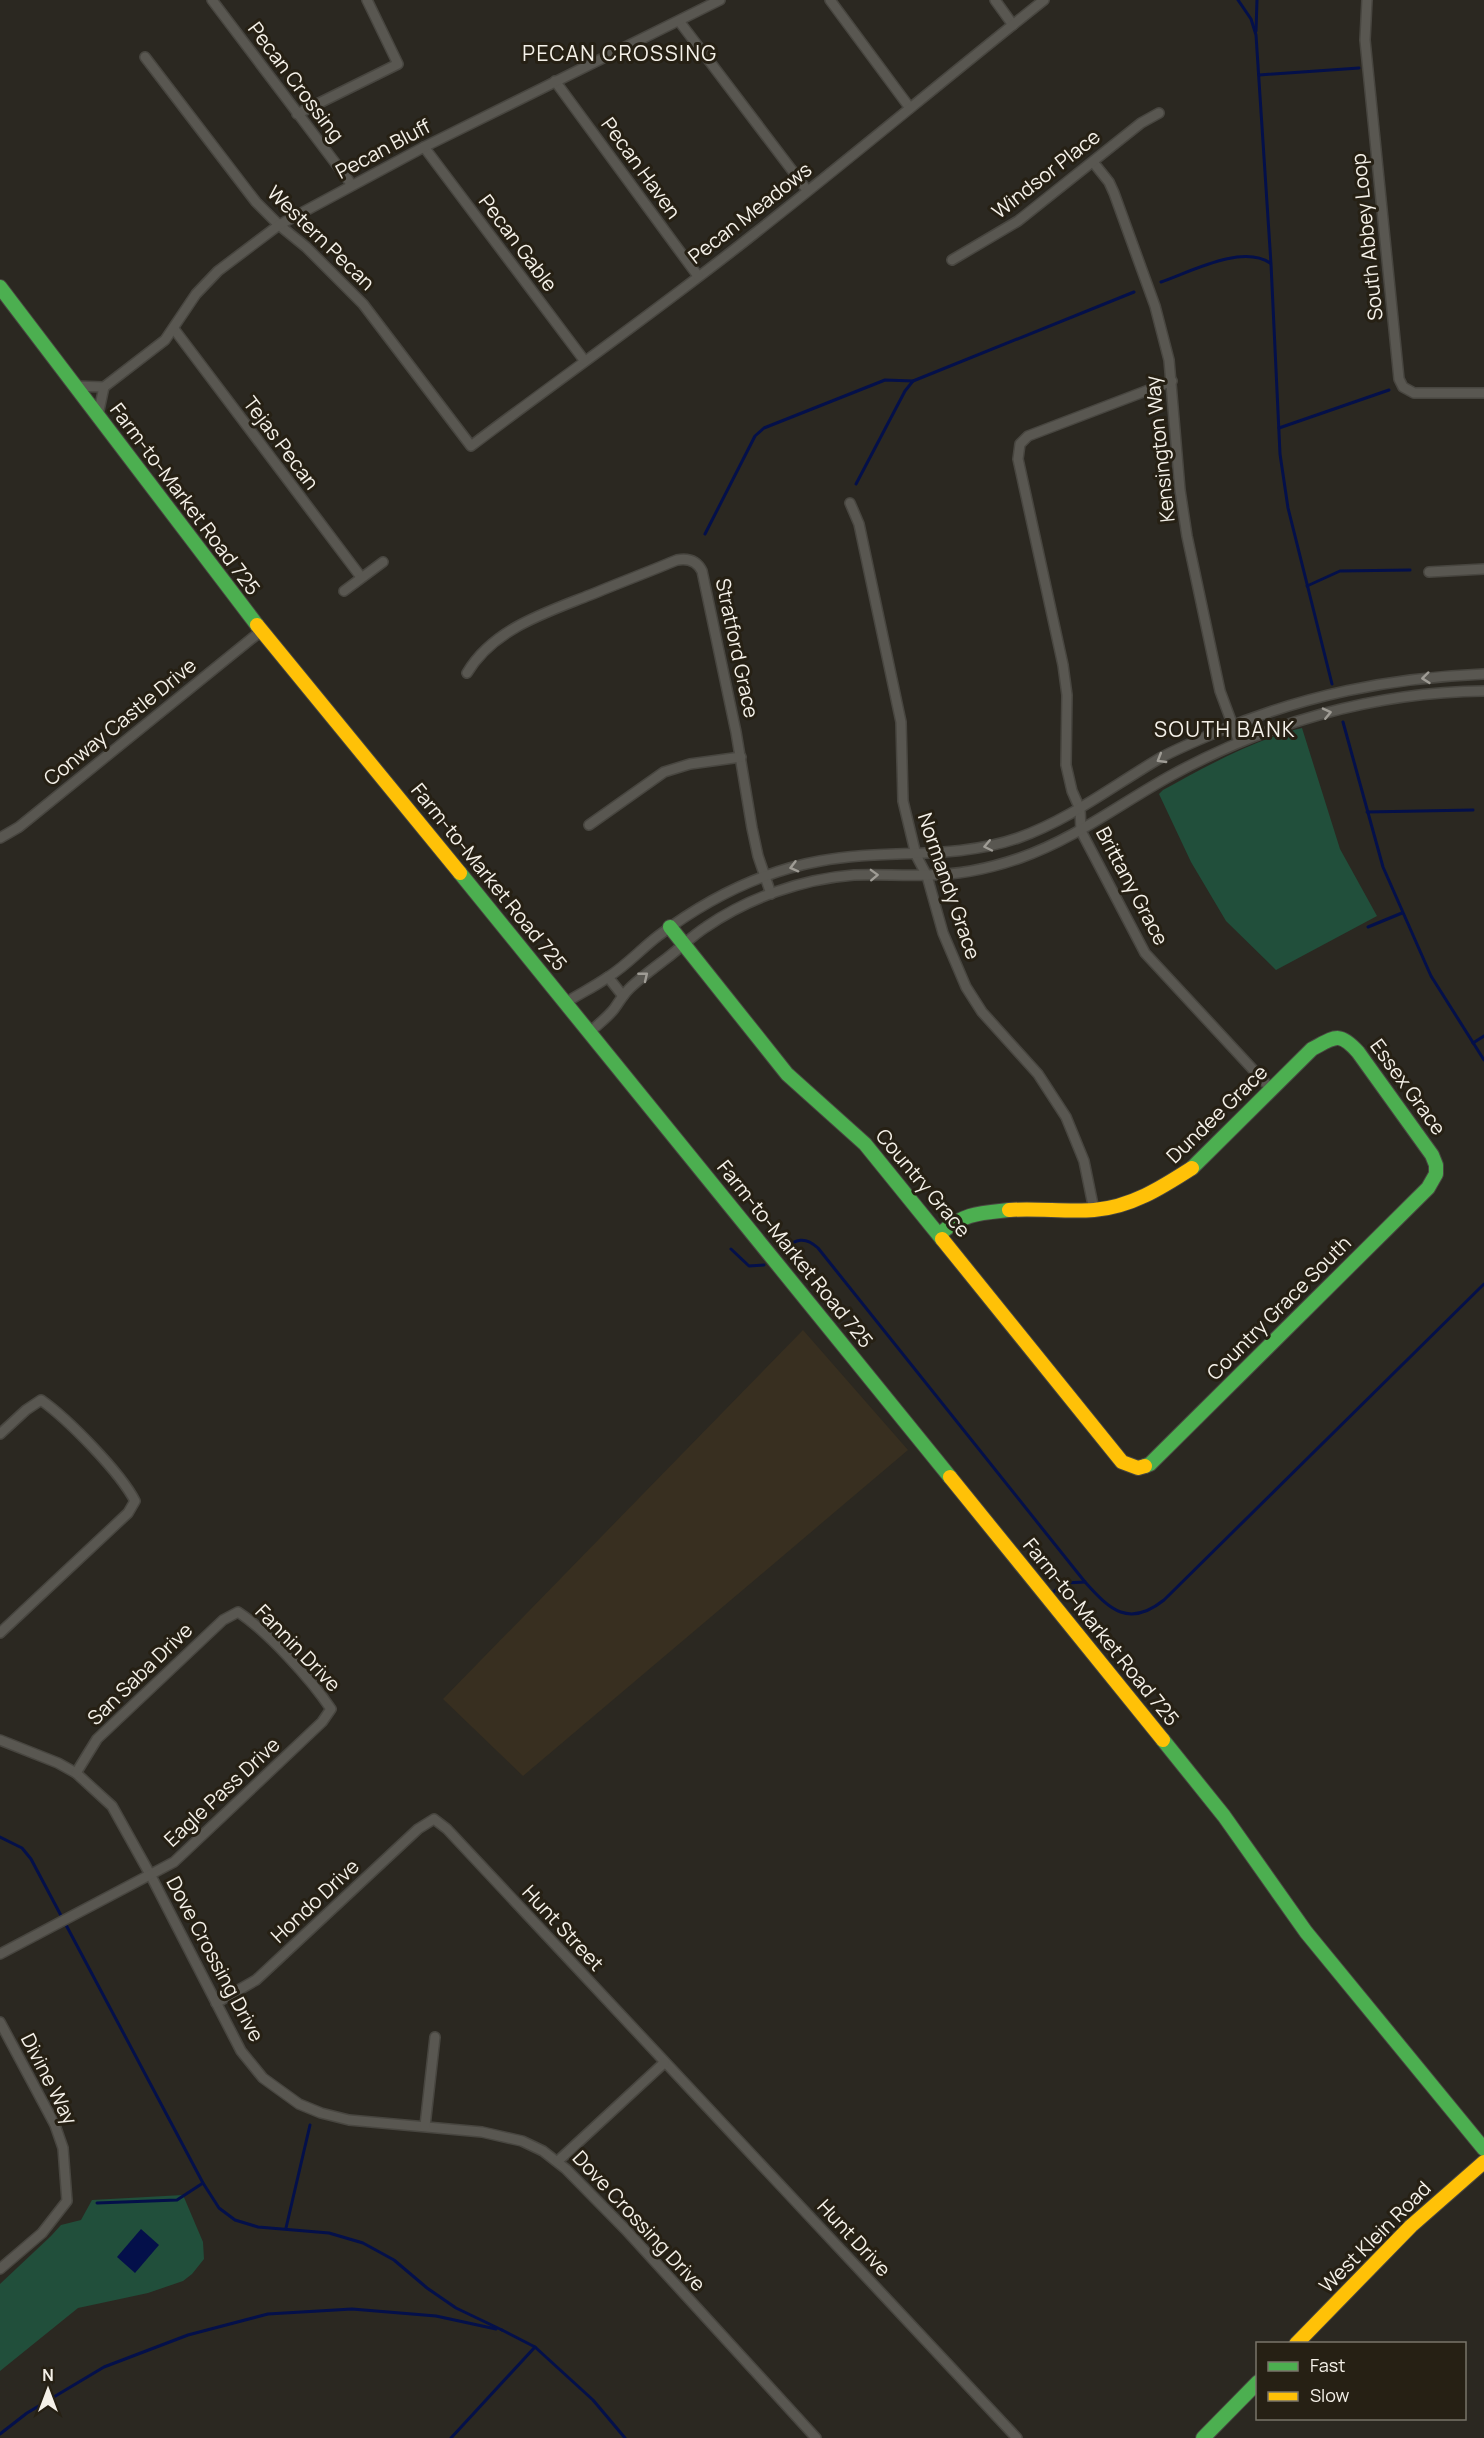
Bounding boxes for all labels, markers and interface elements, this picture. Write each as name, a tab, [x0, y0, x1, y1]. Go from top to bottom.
street label: Pecan Crossing	[242, 16, 351, 147]
district label: PECAN CROSSING	[522, 39, 718, 67]
street label: Pecan Bluff	[331, 112, 436, 185]
street label: Pecan Haven	[595, 112, 687, 224]
street label: Windsor Place	[986, 123, 1105, 224]
street label: South Abbey Loop	[1344, 152, 1389, 322]
street label: Pecan Meadows	[682, 156, 817, 269]
street label: Western Pecan	[262, 179, 381, 296]
street label: Pecan Gable	[473, 189, 564, 297]
street label: Kensington Way	[1138, 374, 1181, 524]
street label: Tejas Pecan	[237, 391, 325, 495]
street label: Farm-to-Market Road 725	[104, 397, 267, 600]
street label: Stratford Grace	[710, 576, 765, 720]
street label: Conway Castle Drive	[38, 652, 202, 792]
one-way arrow	[1421, 671, 1430, 684]
one-way arrow	[1322, 707, 1332, 720]
district label: SOUTH BANK	[1154, 715, 1296, 743]
one-way arrow	[1157, 752, 1167, 763]
street label: Farm-to-Market Road 725	[405, 777, 574, 976]
street label: Normandy Grace	[912, 809, 987, 963]
street label: Brittany Grace	[1090, 822, 1175, 950]
one-way arrow	[983, 838, 993, 851]
one-way arrow	[789, 860, 800, 872]
one-way arrow	[870, 868, 879, 881]
one-way arrow	[637, 973, 648, 984]
street label: Essex Grace	[1364, 1033, 1452, 1140]
street label: Dundee Grace	[1160, 1058, 1273, 1169]
street label: Country Grace	[870, 1123, 977, 1243]
street label: Farm-to-Market Road 725	[711, 1154, 880, 1353]
street label: Country Grace South	[1201, 1230, 1357, 1386]
street label: Farm-to-Market Road 725	[1017, 1532, 1186, 1731]
street label: Fannin Drive	[250, 1598, 347, 1697]
street label: San Saba Drive	[81, 1617, 198, 1731]
street label: Eagle Pass Drive	[158, 1731, 285, 1852]
street label: Hondo Drive	[265, 1853, 365, 1949]
street label: Dove Crossing Drive	[160, 1871, 270, 2046]
street label: Hunt Street	[517, 1879, 610, 1976]
street label: Divine Way	[15, 2028, 84, 2130]
street label: Dove Crossing Drive	[567, 2144, 712, 2297]
street label: West Klein Road	[1313, 2175, 1436, 2298]
street label: Hunt Drive	[812, 2193, 897, 2282]
legend	[1256, 2342, 1466, 2420]
text: Fast	[1310, 2353, 1345, 2377]
north arrow	[18, 2360, 78, 2420]
text: N	[42, 2364, 54, 2386]
text: Slow	[1310, 2383, 1350, 2407]

